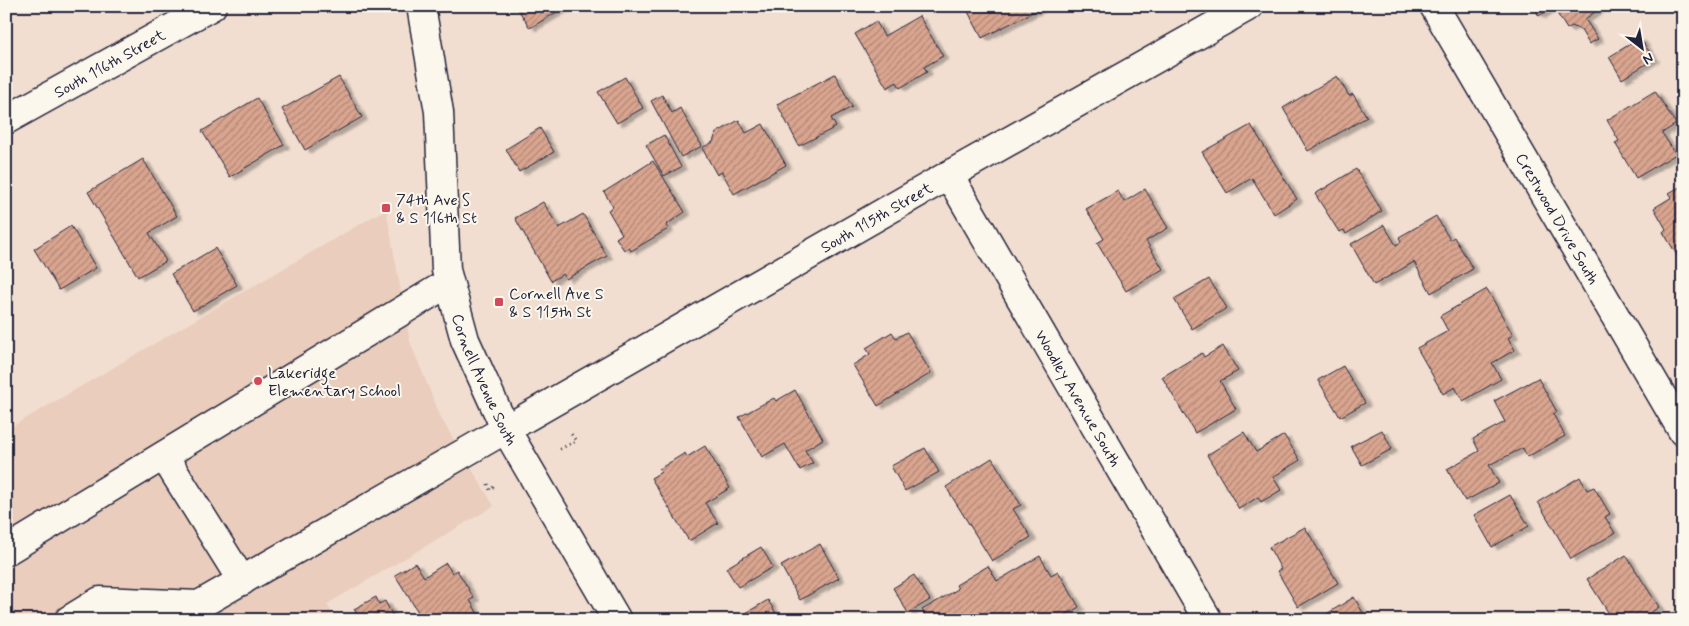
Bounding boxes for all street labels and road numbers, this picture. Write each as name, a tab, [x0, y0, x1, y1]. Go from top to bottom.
street label: South 116th Street	[50, 25, 170, 103]
street label: Crestwood Drive South	[1510, 149, 1604, 289]
street label: South 115th Street	[817, 177, 937, 258]
street label: Cornell Avenue South	[446, 312, 522, 450]
street label: Woodley Avenue South	[1029, 327, 1126, 471]

